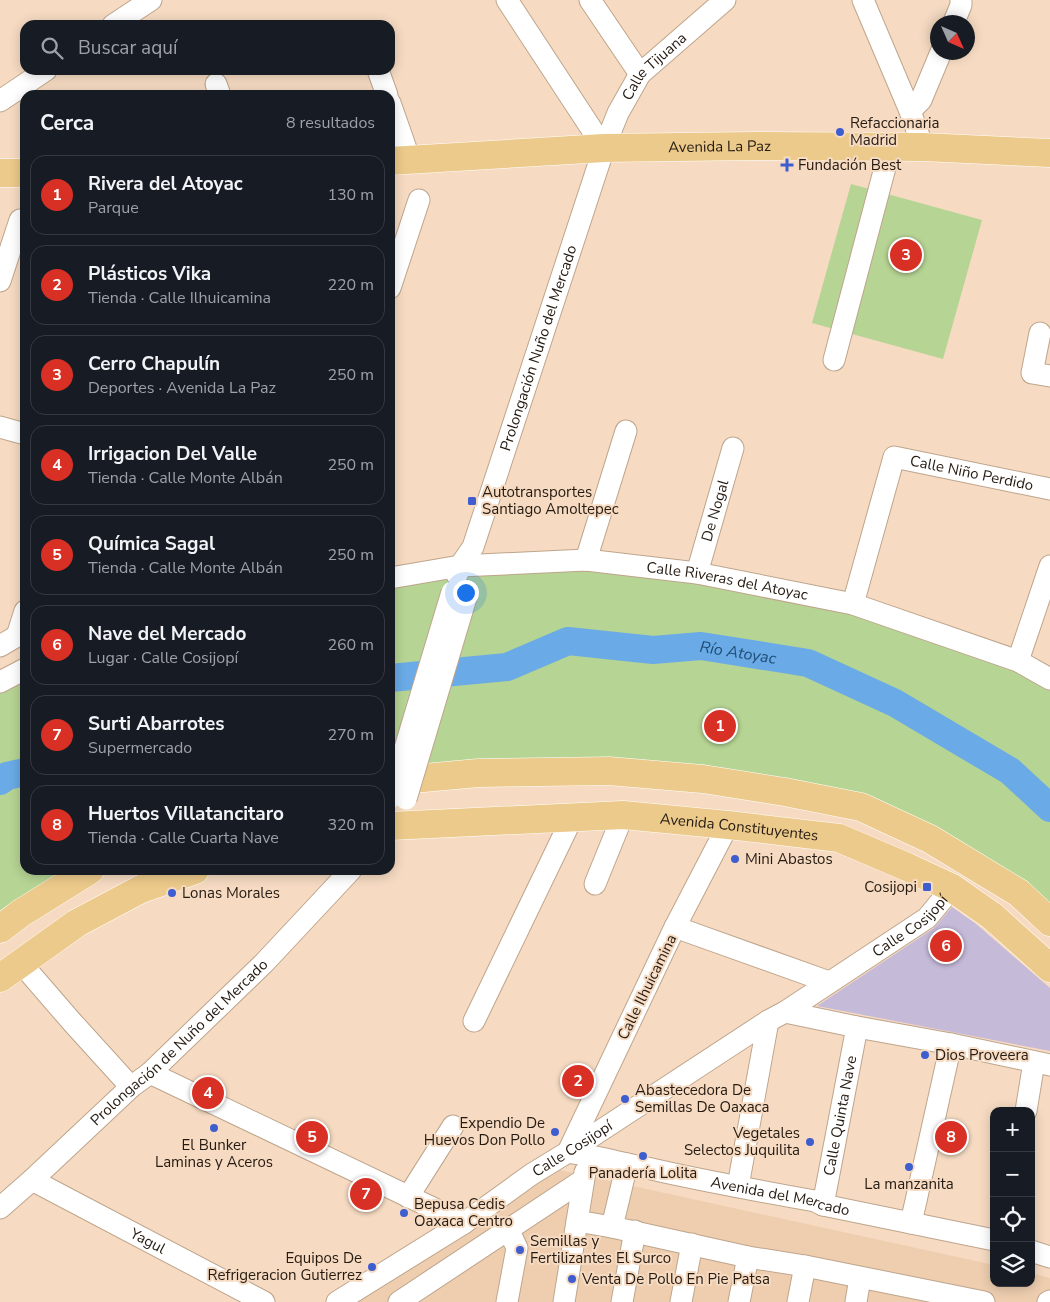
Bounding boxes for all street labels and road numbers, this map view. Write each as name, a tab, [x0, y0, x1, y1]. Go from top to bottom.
street label: Calle Tijuana	[617, 28, 691, 104]
street label: Avenida La Paz	[668, 136, 771, 157]
street label: Prolongación Nuño del Mercado	[495, 242, 581, 453]
street label: Calle Niño Perdido	[908, 451, 1035, 495]
street label: De Nogal	[697, 477, 734, 544]
street label: Calle Riveras del Atoyac	[645, 557, 810, 605]
street label: Avenida Constituyentes	[659, 809, 819, 846]
street label: Calle Cosijopí	[868, 889, 953, 962]
street label: Calle Ilhuicamina	[613, 931, 681, 1043]
street label: Prolongación de Nuño del Mercado	[86, 955, 272, 1130]
street label: Calle Quinta Nave	[819, 1054, 861, 1177]
street label: Calle Cosijopí	[528, 1115, 617, 1181]
street label: Avenida del Mercado	[709, 1172, 851, 1220]
street label: Yagul	[126, 1223, 170, 1259]

